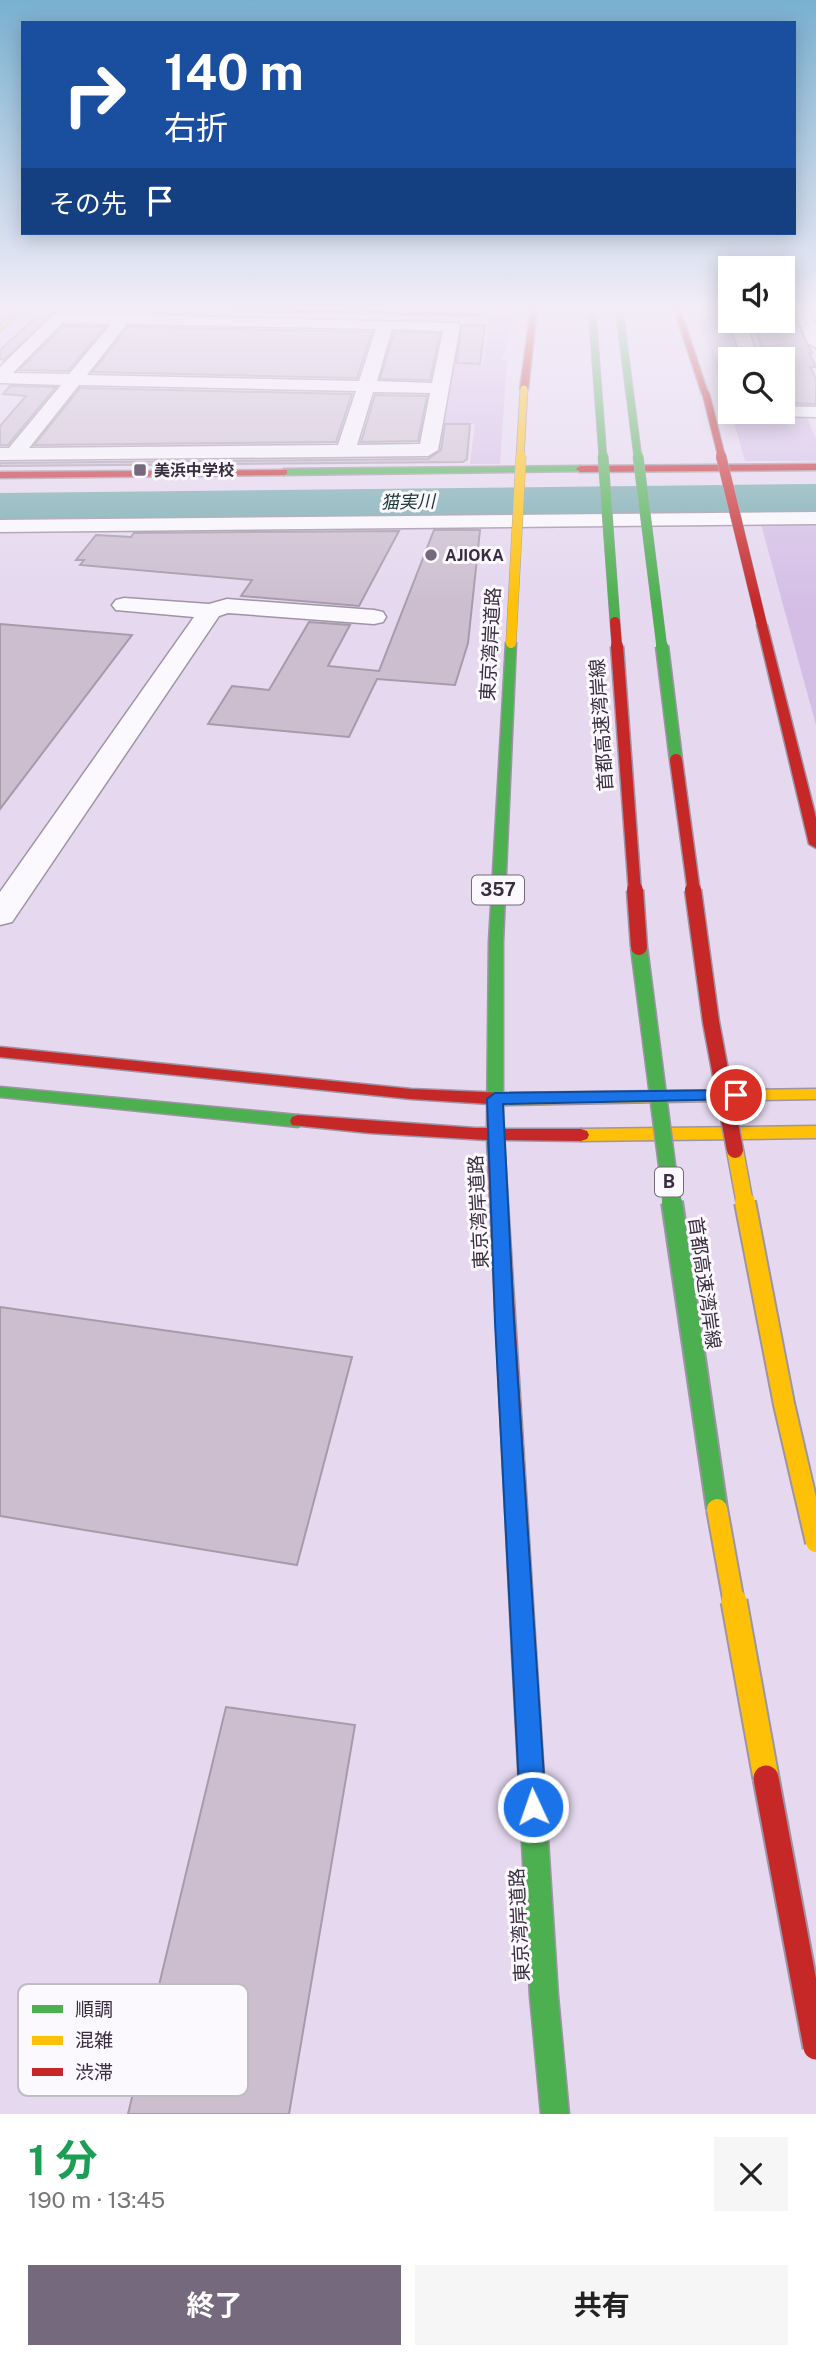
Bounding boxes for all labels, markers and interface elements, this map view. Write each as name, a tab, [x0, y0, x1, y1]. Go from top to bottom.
text: 140 m	[164, 43, 304, 101]
icon: right	[49, 49, 140, 140]
text: 右折	[164, 109, 228, 146]
icon: arrive	[141, 182, 179, 220]
text: その先	[49, 188, 127, 219]
map controls	[718, 256, 795, 424]
button: sound	[718, 256, 795, 333]
button: search	[718, 347, 795, 424]
place label: 美浜中学校	[154, 461, 234, 480]
marker: 美浜中学校	[132, 462, 148, 478]
water label: 猫実川	[381, 490, 437, 512]
place label: AJIOKA	[445, 546, 504, 565]
marker: AJIOKA	[423, 547, 439, 563]
street label: 東京湾岸道路	[476, 586, 504, 702]
street label: 首都高速湾岸線	[585, 658, 617, 792]
road number: 357	[472, 876, 524, 904]
pin	[706, 1065, 766, 1125]
icon: arrive	[717, 1076, 755, 1114]
street label: 東京湾岸道路	[464, 1154, 492, 1270]
road number: B	[655, 1168, 683, 1196]
street label: 首都高速湾岸線	[685, 1216, 725, 1350]
position arrow	[496, 1770, 570, 1844]
street label: 東京湾岸道路	[505, 1867, 533, 1983]
legend	[18, 1984, 248, 2096]
text: 順調	[75, 1998, 113, 2020]
text: 混雑	[75, 2029, 113, 2051]
text: 渋滞	[75, 2061, 113, 2083]
text: 1 分	[28, 2135, 97, 2184]
button: close	[714, 2137, 788, 2211]
text: 190 m · 13:45	[28, 2186, 165, 2213]
button: 終了	[28, 2265, 401, 2345]
button: 共有	[415, 2265, 788, 2345]

